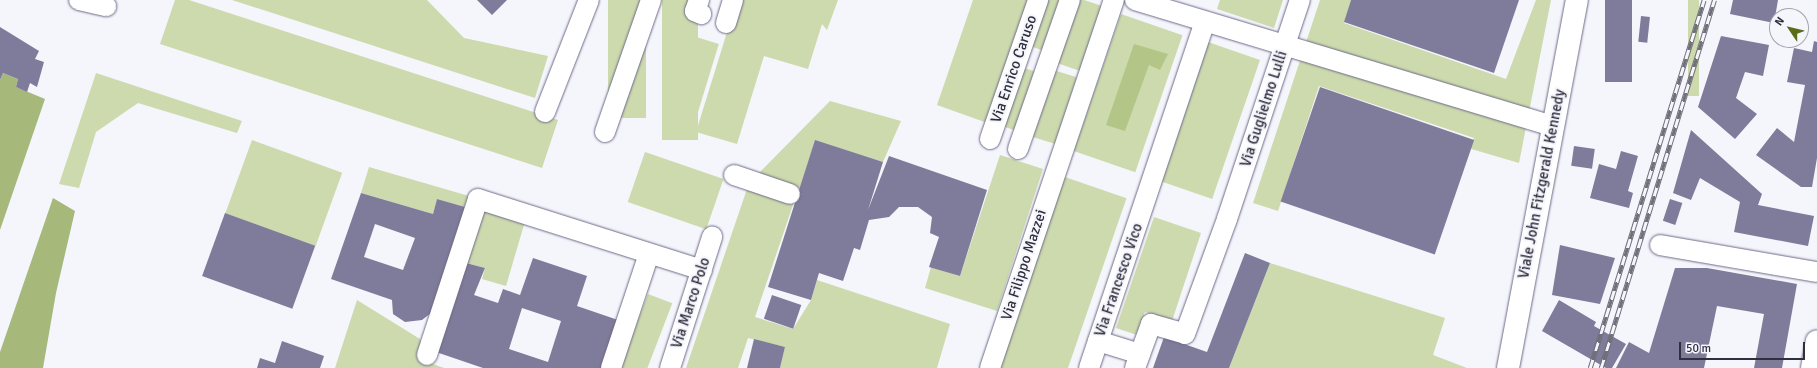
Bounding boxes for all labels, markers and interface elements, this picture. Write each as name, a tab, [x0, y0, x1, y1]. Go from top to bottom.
north arrow	[1769, 8, 1809, 48]
street label: Via Enrico Caruso	[987, 13, 1041, 125]
text: N	[1772, 15, 1787, 28]
street label: Via Guglielmo Lulli	[1237, 49, 1291, 169]
street label: Viale John Fitzgerald Kennedy	[1515, 88, 1569, 280]
street label: Via Filippo Mazzei	[998, 207, 1050, 323]
street label: Via Francesco Vico	[1091, 221, 1147, 339]
street label: Via Marco Polo	[668, 255, 714, 351]
scale bar	[1681, 334, 1807, 360]
text: 50 m	[1686, 341, 1711, 356]

